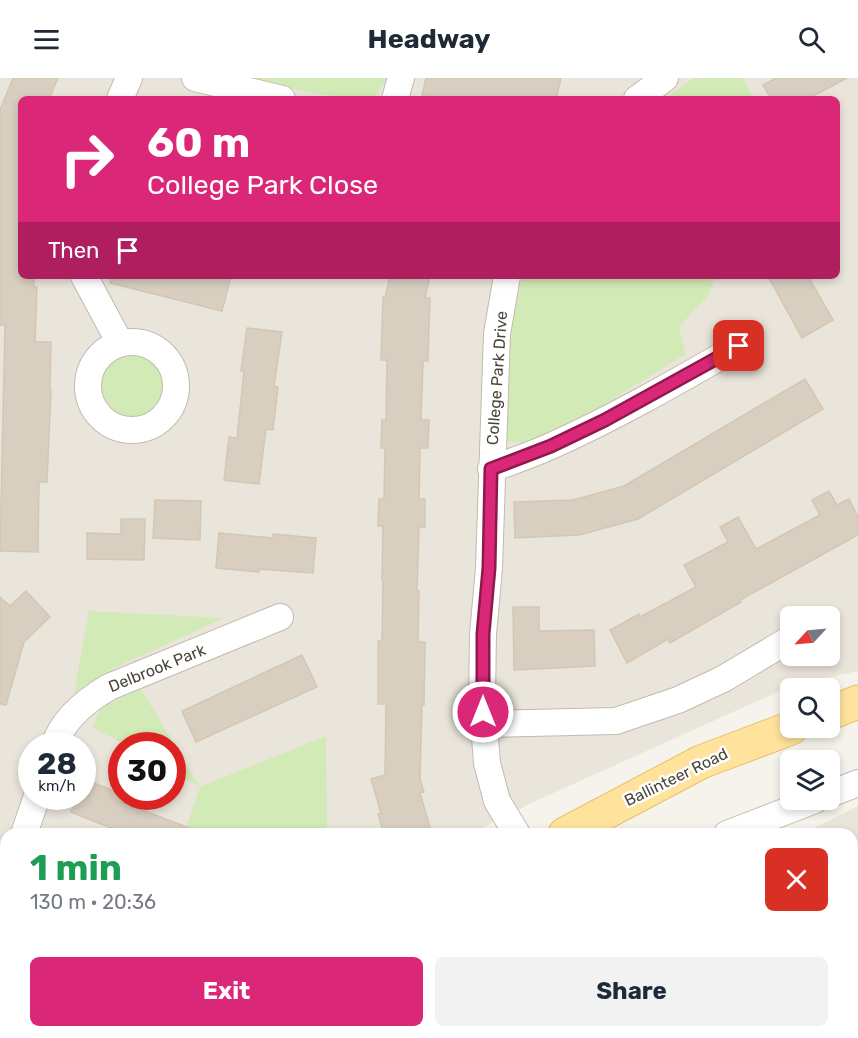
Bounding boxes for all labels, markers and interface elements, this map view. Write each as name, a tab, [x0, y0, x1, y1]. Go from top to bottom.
icon: menu	[30, 23, 63, 56]
text: Headway	[368, 23, 490, 55]
icon: search	[795, 23, 828, 56]
text: 60 m	[147, 118, 250, 168]
icon: right	[48, 120, 126, 198]
text: College Park Close	[147, 169, 378, 201]
icon: arrive	[111, 234, 144, 267]
text: Then	[48, 237, 99, 264]
street label: College Park Drive	[483, 310, 511, 446]
pin	[713, 320, 764, 371]
icon: arrive	[722, 329, 755, 362]
north arrow	[780, 606, 840, 666]
map controls	[780, 606, 840, 810]
street label: Delbrook Park	[106, 640, 209, 696]
button: search	[780, 678, 840, 738]
position arrow	[451, 680, 515, 744]
speed limit sign: 30	[108, 732, 186, 810]
street label: Ballinteer Road	[621, 744, 731, 810]
text: 28	[37, 746, 77, 782]
button: layers	[780, 750, 840, 810]
text: km/h	[38, 777, 76, 795]
text: 1 min	[30, 846, 122, 889]
button: close	[765, 848, 828, 911]
text: 130 m · 20:36	[30, 890, 156, 914]
button: Exit	[30, 957, 423, 1026]
button: Share	[435, 957, 828, 1026]

